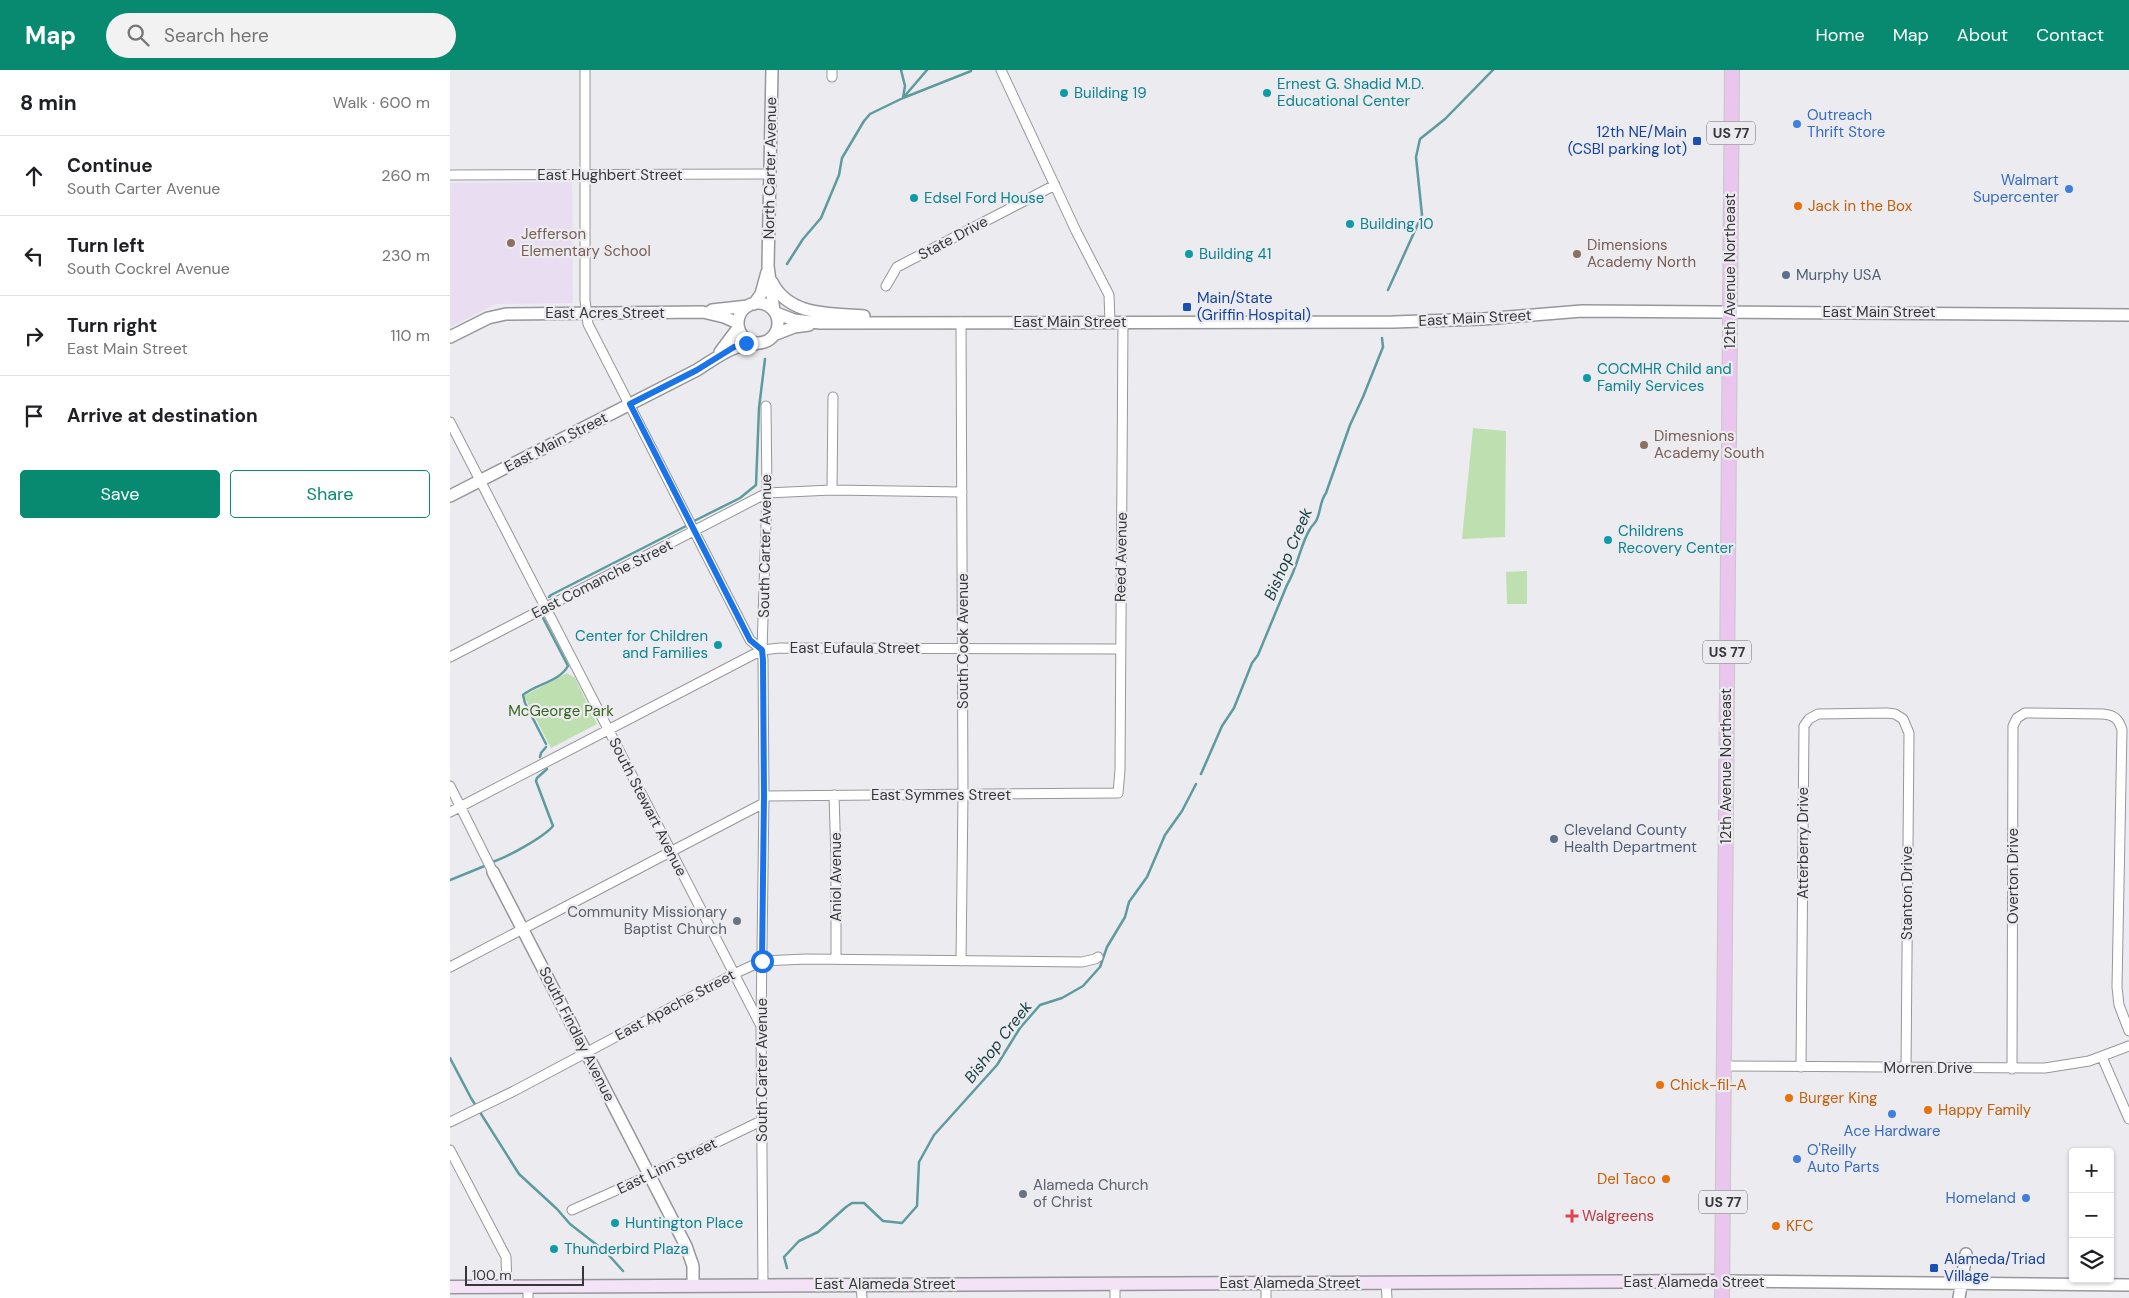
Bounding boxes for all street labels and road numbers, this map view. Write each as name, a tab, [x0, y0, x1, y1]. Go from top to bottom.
street label: North Carter Avenue	[759, 97, 781, 239]
road number: US 77	[1707, 122, 1755, 144]
street label: East Hughbert Street	[537, 165, 683, 185]
street label: 12th Avenue Northeast	[1720, 193, 1740, 349]
street label: State Drive	[915, 211, 991, 265]
street label: East Main Street	[1822, 302, 1936, 322]
street label: East Acres Street	[545, 303, 665, 323]
street label: East Main Street	[1418, 305, 1532, 331]
street label: East Main Street	[1013, 312, 1127, 332]
street label: East Main Street	[501, 407, 611, 477]
street label: South Carter Avenue	[754, 474, 776, 618]
street label: Reed Avenue	[1110, 512, 1132, 602]
street label: East Comanche Street	[528, 535, 676, 623]
street label: South Cook Avenue	[953, 573, 973, 709]
street label: East Eufaula Street	[790, 638, 920, 658]
road number: US 77	[1703, 640, 1751, 664]
street label: 12th Avenue Northeast	[1716, 688, 1736, 844]
street label: South Stewart Avenue	[604, 734, 692, 880]
street label: East Symmes Street	[871, 785, 1011, 805]
street label: Atterberry Drive	[1793, 787, 1813, 899]
street label: Overton Drive	[2003, 828, 2023, 924]
street label: Aniol Avenue	[826, 832, 846, 922]
street label: Stanton Drive	[1897, 846, 1917, 940]
street label: South Findlay Avenue	[534, 963, 620, 1105]
street label: East Apache Street	[611, 965, 739, 1045]
street label: South Carter Avenue	[752, 998, 772, 1142]
street label: Morren Drive	[1884, 1058, 1972, 1078]
street label: East Linn Street	[614, 1133, 720, 1199]
road number: US 77	[1699, 1190, 1747, 1214]
street label: East Alameda Street	[1623, 1272, 1765, 1292]
street label: East Alameda Street	[1219, 1273, 1361, 1293]
street label: East Alameda Street	[814, 1274, 956, 1294]

